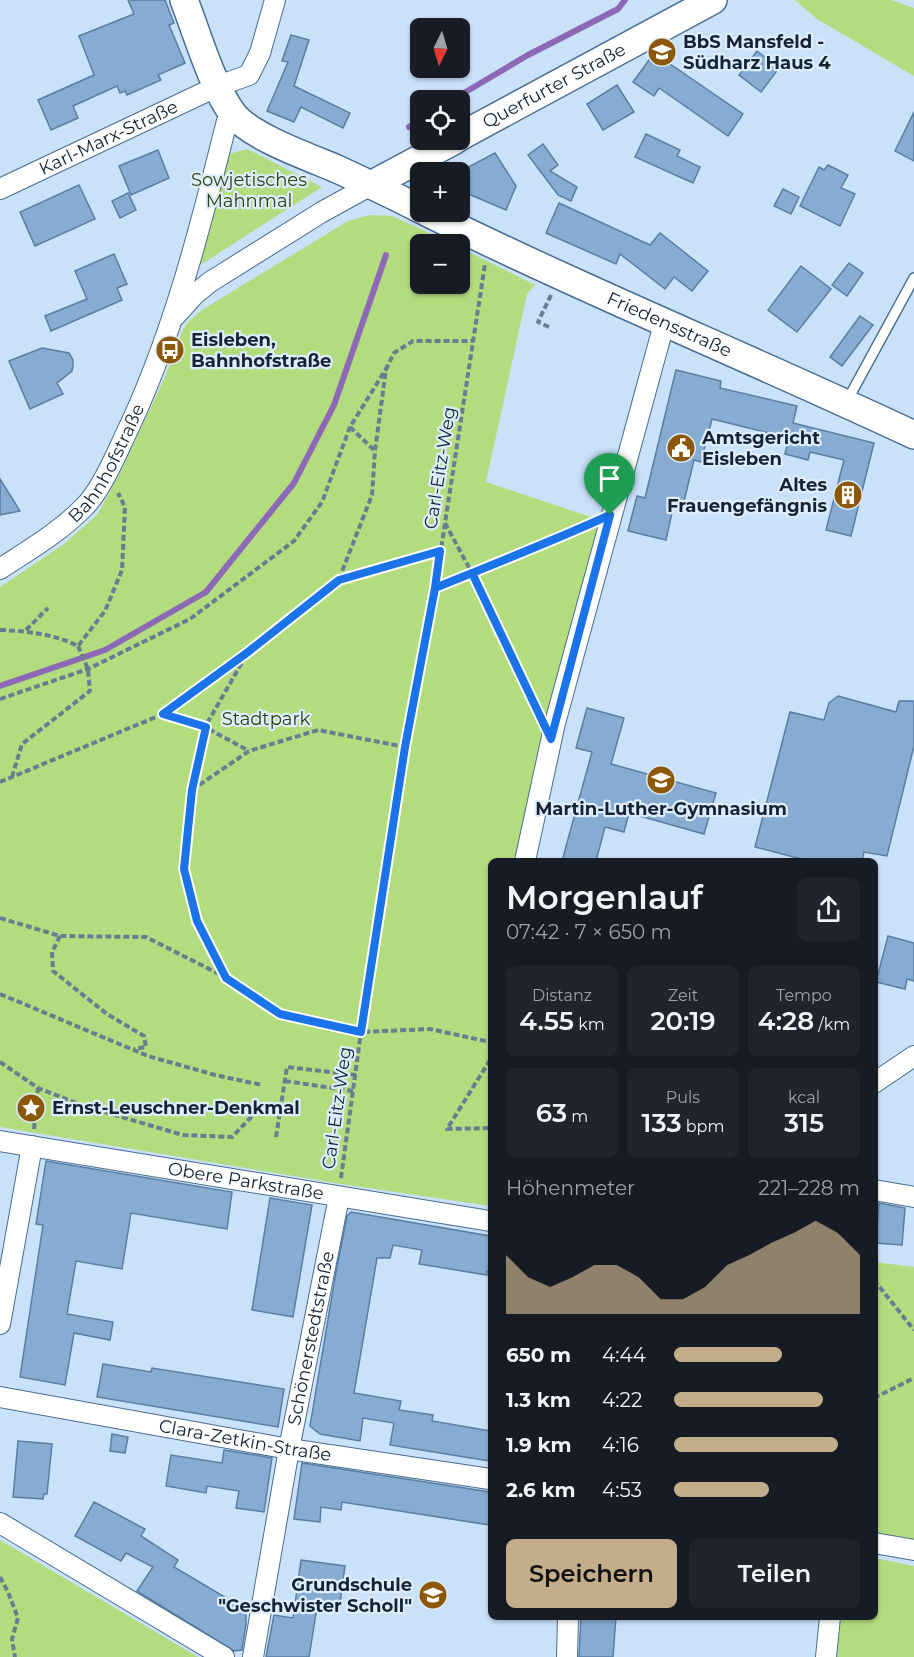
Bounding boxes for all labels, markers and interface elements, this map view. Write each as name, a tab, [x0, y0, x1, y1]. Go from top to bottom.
north arrow	[410, 18, 470, 78]
map controls	[410, 18, 470, 294]
place label: BbS Mansfeld - Südharz Haus 4	[683, 31, 831, 74]
school or university icon: BbS Mansfeld - Südharz Haus 4	[646, 36, 678, 68]
street label: Querfurter Straße	[479, 38, 629, 133]
button: locate	[410, 90, 470, 150]
street label: Karl-Marx-Straße	[35, 95, 182, 180]
button: +	[410, 162, 470, 222]
park label: Sowjetisches Mahnmal	[191, 169, 307, 212]
button: −	[410, 234, 470, 294]
street label: Friedensstraße	[603, 287, 735, 362]
place label: Eisleben, Bahnhofstraße	[191, 329, 331, 372]
bus stop icon: Eisleben, Bahnhofstraße	[154, 334, 186, 366]
street label: Bahnhofstraße	[64, 400, 149, 527]
street label: Carl-Eitz-Weg	[419, 405, 461, 531]
place label: Amtsgericht Eisleben	[701, 427, 820, 470]
public building icon: Amtsgericht Eisleben	[665, 432, 697, 464]
pin	[584, 453, 635, 515]
icon: arrive	[593, 462, 626, 495]
place label: Altes Frauengefängnis	[667, 474, 827, 517]
building icon: Altes Frauengefängnis	[832, 479, 864, 511]
park label: Stadtpark	[222, 708, 311, 730]
school or university icon: Martin-Luther-Gymnasium	[645, 764, 677, 796]
place label: Martin-Luther-Gymnasium	[535, 798, 787, 820]
text: Morgenlauf	[506, 877, 703, 917]
button: share	[797, 878, 860, 941]
text: 07:42 · 7 × 650 m	[506, 920, 672, 944]
text: Distanz	[532, 986, 592, 1005]
text: Zeit	[668, 986, 698, 1005]
text: Tempo	[776, 986, 832, 1005]
text: 4.55	[519, 1005, 574, 1037]
text: 20:19	[650, 1005, 716, 1037]
text: 4:28	[758, 1005, 814, 1037]
text: km	[574, 1015, 605, 1034]
text: /km	[814, 1015, 850, 1034]
street label: Carl-Eitz-Weg	[317, 1045, 357, 1171]
text: Puls	[666, 1088, 700, 1107]
text: kcal	[788, 1088, 820, 1107]
place icon: Ernst-Leuschner-Denkmal	[15, 1092, 47, 1124]
place label: Ernst-Leuschner-Denkmal	[52, 1097, 300, 1119]
text: 63	[536, 1097, 567, 1129]
text: m	[567, 1107, 588, 1126]
text: 133	[642, 1107, 682, 1139]
text: 315	[784, 1107, 824, 1139]
text: bpm	[682, 1117, 724, 1136]
street label: Obere Parkstraße	[166, 1158, 326, 1205]
text: Höhenmeter	[506, 1176, 635, 1200]
text: 221–228 m	[758, 1176, 860, 1200]
street label: Schönerstedtstraße	[283, 1249, 339, 1427]
text: 650 m	[506, 1343, 571, 1367]
text: 4:44	[602, 1343, 646, 1367]
text: 1.3 km	[506, 1388, 571, 1412]
text: 4:22	[602, 1388, 642, 1412]
street label: Clara-Zetkin-Straße	[157, 1415, 333, 1466]
text: 1.9 km	[506, 1433, 572, 1457]
text: 4:16	[602, 1433, 639, 1457]
text: 2.6 km	[506, 1478, 575, 1502]
text: 4:53	[602, 1478, 642, 1502]
button: Speichern	[506, 1539, 677, 1608]
button: Teilen	[689, 1539, 860, 1608]
place label: Grundschule "Geschwister Scholl"	[218, 1574, 412, 1617]
school or university icon: Grundschule "Geschwister Scholl"	[417, 1579, 449, 1611]

